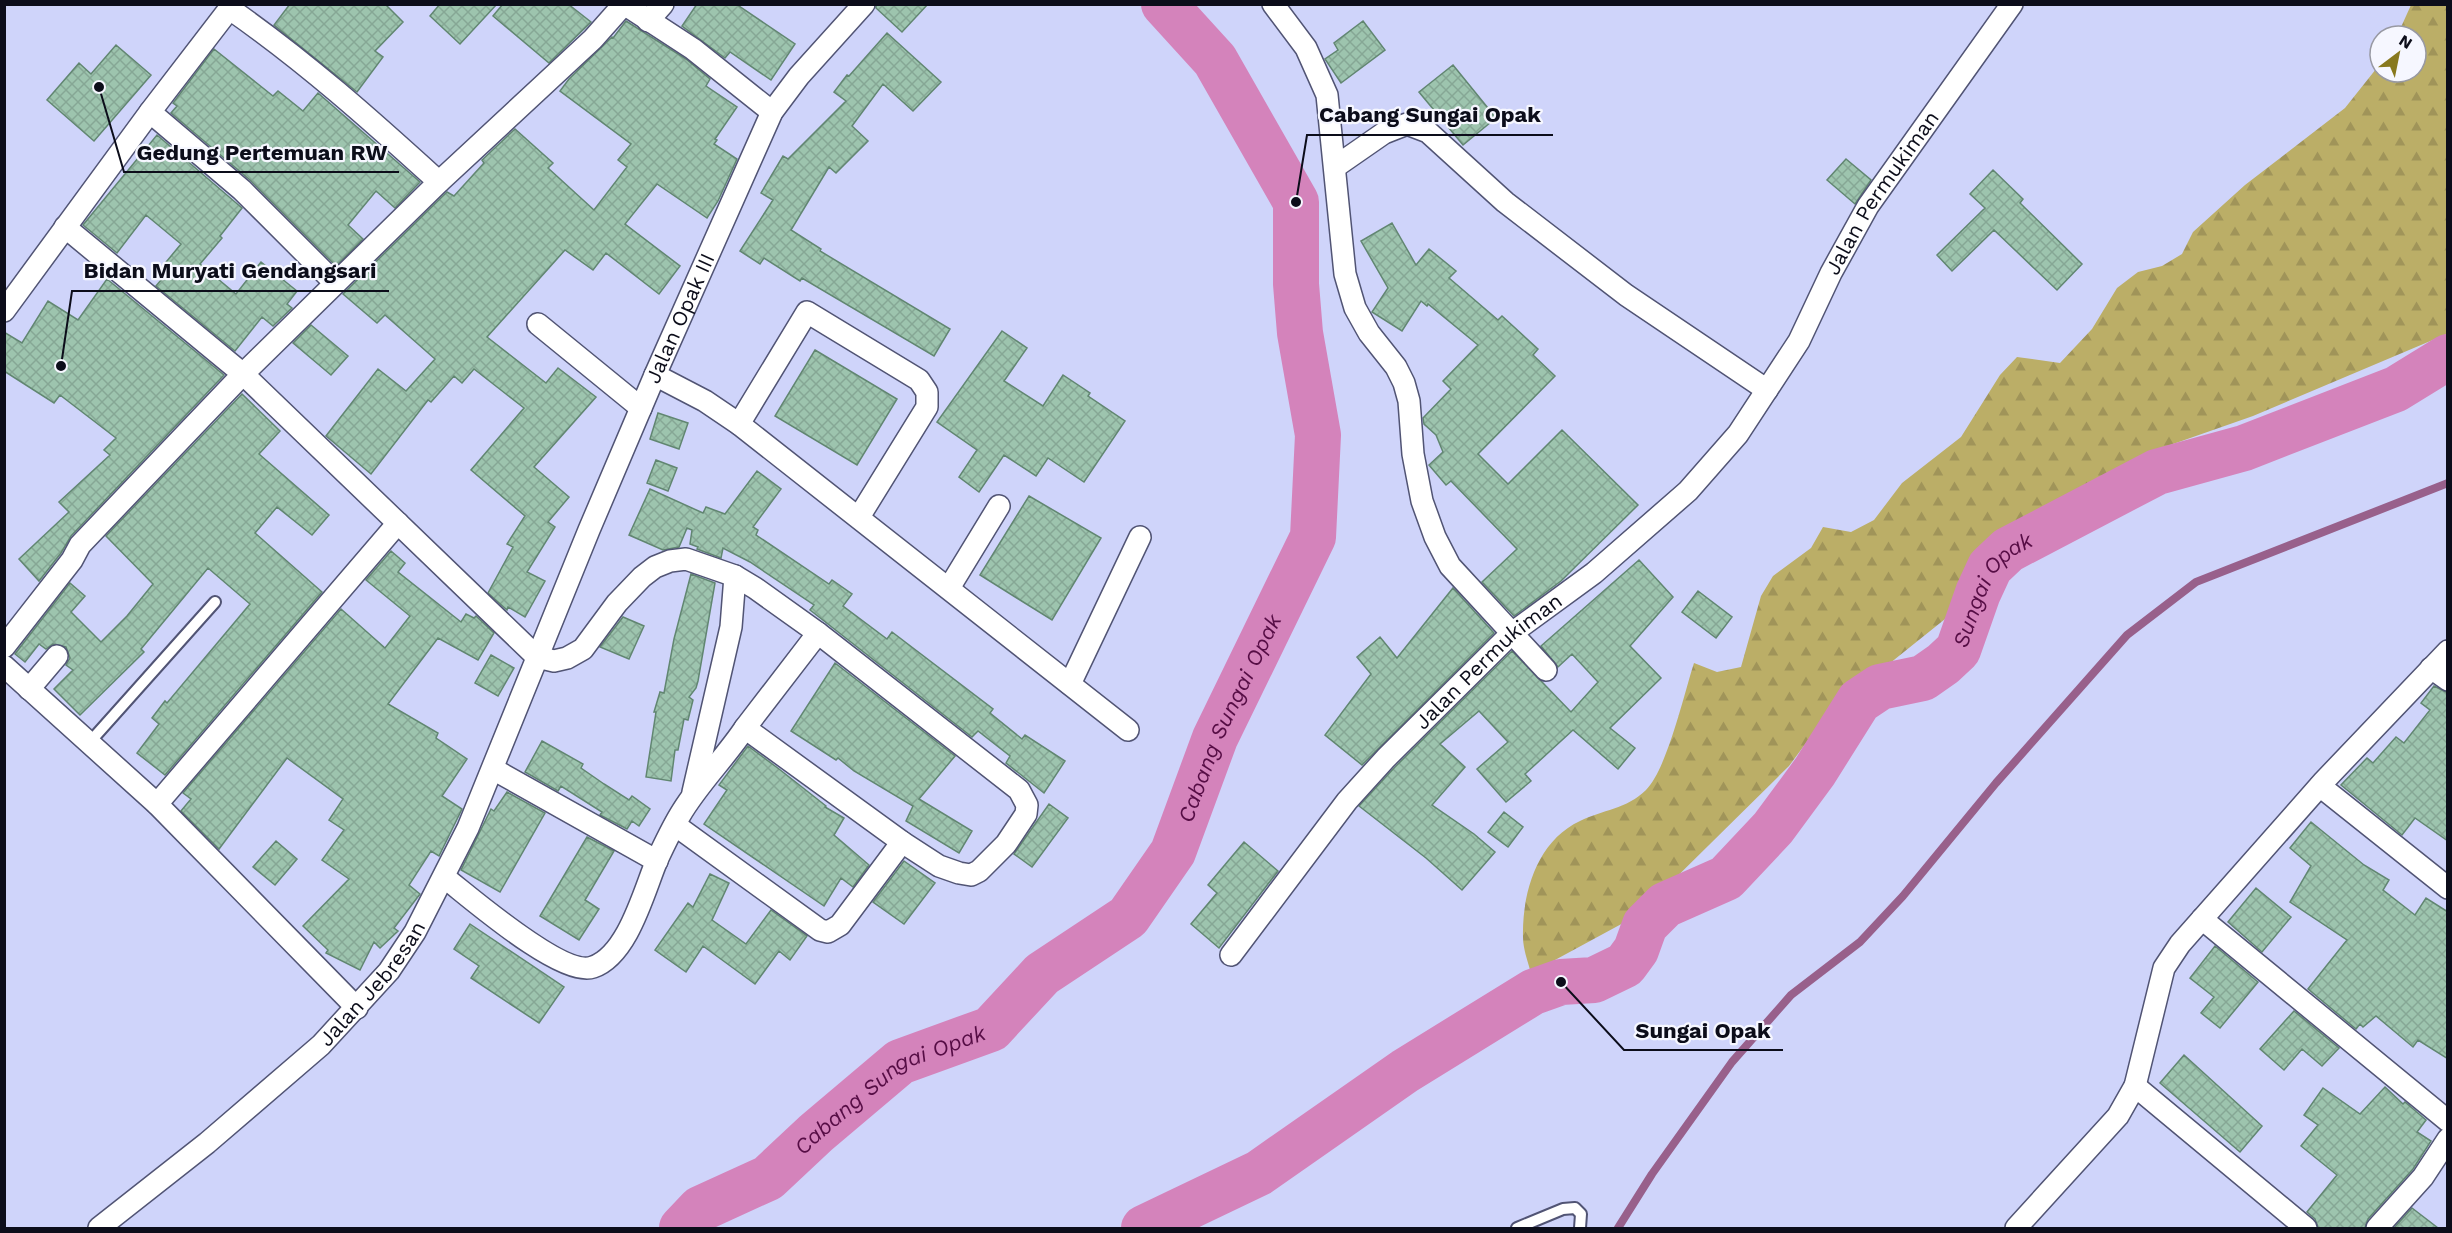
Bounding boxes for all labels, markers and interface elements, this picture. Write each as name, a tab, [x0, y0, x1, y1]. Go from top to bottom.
north arrow	[2368, 24, 2428, 84]
text: N	[2396, 31, 2416, 53]
callout: Cabang Sungai Opak	[1307, 95, 1553, 135]
text: Cabang Sungai Opak	[1319, 102, 1541, 127]
street label: Jalan Permukiman	[1820, 106, 1944, 279]
callout: Gedung Pertemuan RW	[124, 132, 399, 172]
text: Gedung Pertemuan RW	[137, 140, 388, 165]
street label: Jalan Opak III	[640, 249, 720, 387]
callout: Bidan Muryati Gendangsari	[72, 251, 389, 291]
text: Bidan Muryati Gendangsari	[84, 258, 376, 283]
water label: Sungai Opak	[1948, 527, 2038, 651]
street label: Jalan Permukiman	[1409, 588, 1567, 734]
water label: Cabang Sungai Opak	[1173, 609, 1287, 826]
street label: Jalan Jebresan	[313, 917, 430, 1051]
callout: Sungai Opak	[1624, 1010, 1783, 1050]
text: Sungai Opak	[1635, 1018, 1771, 1043]
water label: Cabang Sungai Opak	[789, 1020, 990, 1160]

